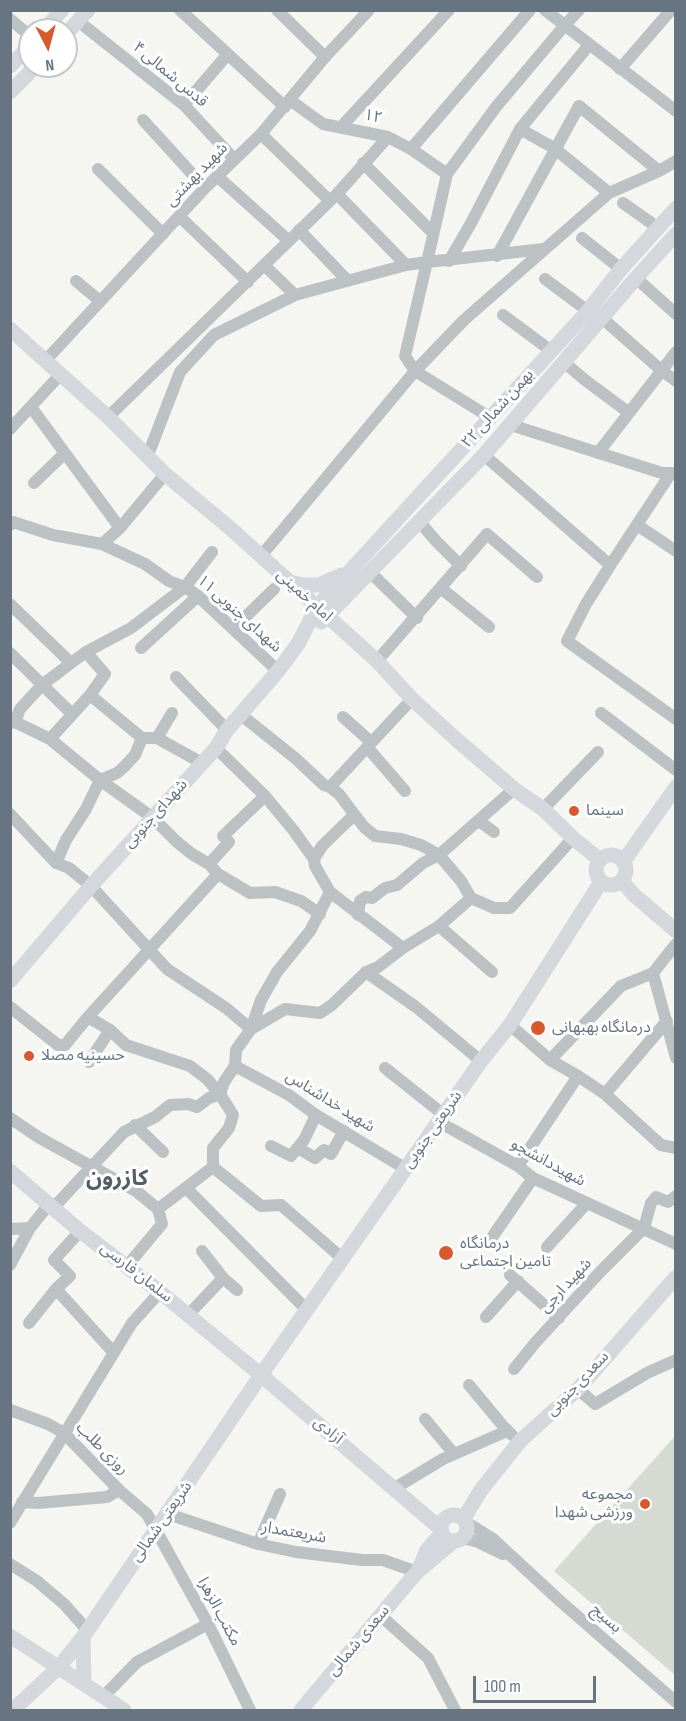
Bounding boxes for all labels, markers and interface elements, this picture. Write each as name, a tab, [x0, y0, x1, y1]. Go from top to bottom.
north arrow	[18, 18, 78, 78]
street label: قدس شمالی ۴	[129, 38, 211, 112]
text: N	[44, 55, 55, 74]
street label: ۱۲	[362, 106, 384, 128]
street label: شهید بهشتی	[162, 139, 232, 211]
street label: ۲۲ بهمن شمالی	[458, 366, 538, 452]
street label: امام خمینی	[272, 566, 336, 626]
street label: ۱۱ شهدای جنوبی	[193, 571, 285, 657]
street label: شهدای جنوبی	[120, 776, 192, 852]
place label: سینما	[586, 801, 624, 821]
marker: سینما	[567, 804, 581, 818]
place label: درمانگاه بهبهانی	[552, 1018, 651, 1038]
marker: درمانگاه بهبهانی	[529, 1019, 547, 1037]
place label: حسینیه مصلا	[41, 1046, 125, 1066]
marker: حسینیه مصلا	[22, 1049, 36, 1063]
street label: شهید خداشناس	[282, 1067, 378, 1137]
street label: شریعتی جنوبی	[399, 1087, 467, 1173]
street label: شهیددانشجو	[507, 1135, 589, 1191]
district label: کازرون	[86, 1166, 148, 1192]
place label: درمانگاه تامین اجتماعی	[460, 1234, 551, 1272]
street label: سلمان فارسی	[96, 1239, 176, 1307]
marker: درمانگاه تامین اجتماعی	[437, 1244, 455, 1262]
street label: شهید ارجی	[536, 1255, 596, 1317]
street label: سعدی جنوبی	[542, 1348, 614, 1420]
street label: آزادی	[309, 1413, 347, 1449]
street label: روزی طلب	[72, 1419, 132, 1479]
street label: شریعتی شمالی	[127, 1478, 197, 1566]
place label: مجموعه ورزشی شهدا	[555, 1485, 633, 1523]
marker: مجموعه ورزشی شهدا	[638, 1497, 652, 1511]
street label: شریعتمدار	[260, 1518, 328, 1548]
street label: مکتب الزهرا	[193, 1574, 245, 1650]
street label: بسیج	[587, 1601, 625, 1637]
street label: سعدی شمالی	[324, 1602, 394, 1680]
scale bar	[476, 1664, 599, 1702]
text: 100 m	[484, 1676, 521, 1697]

